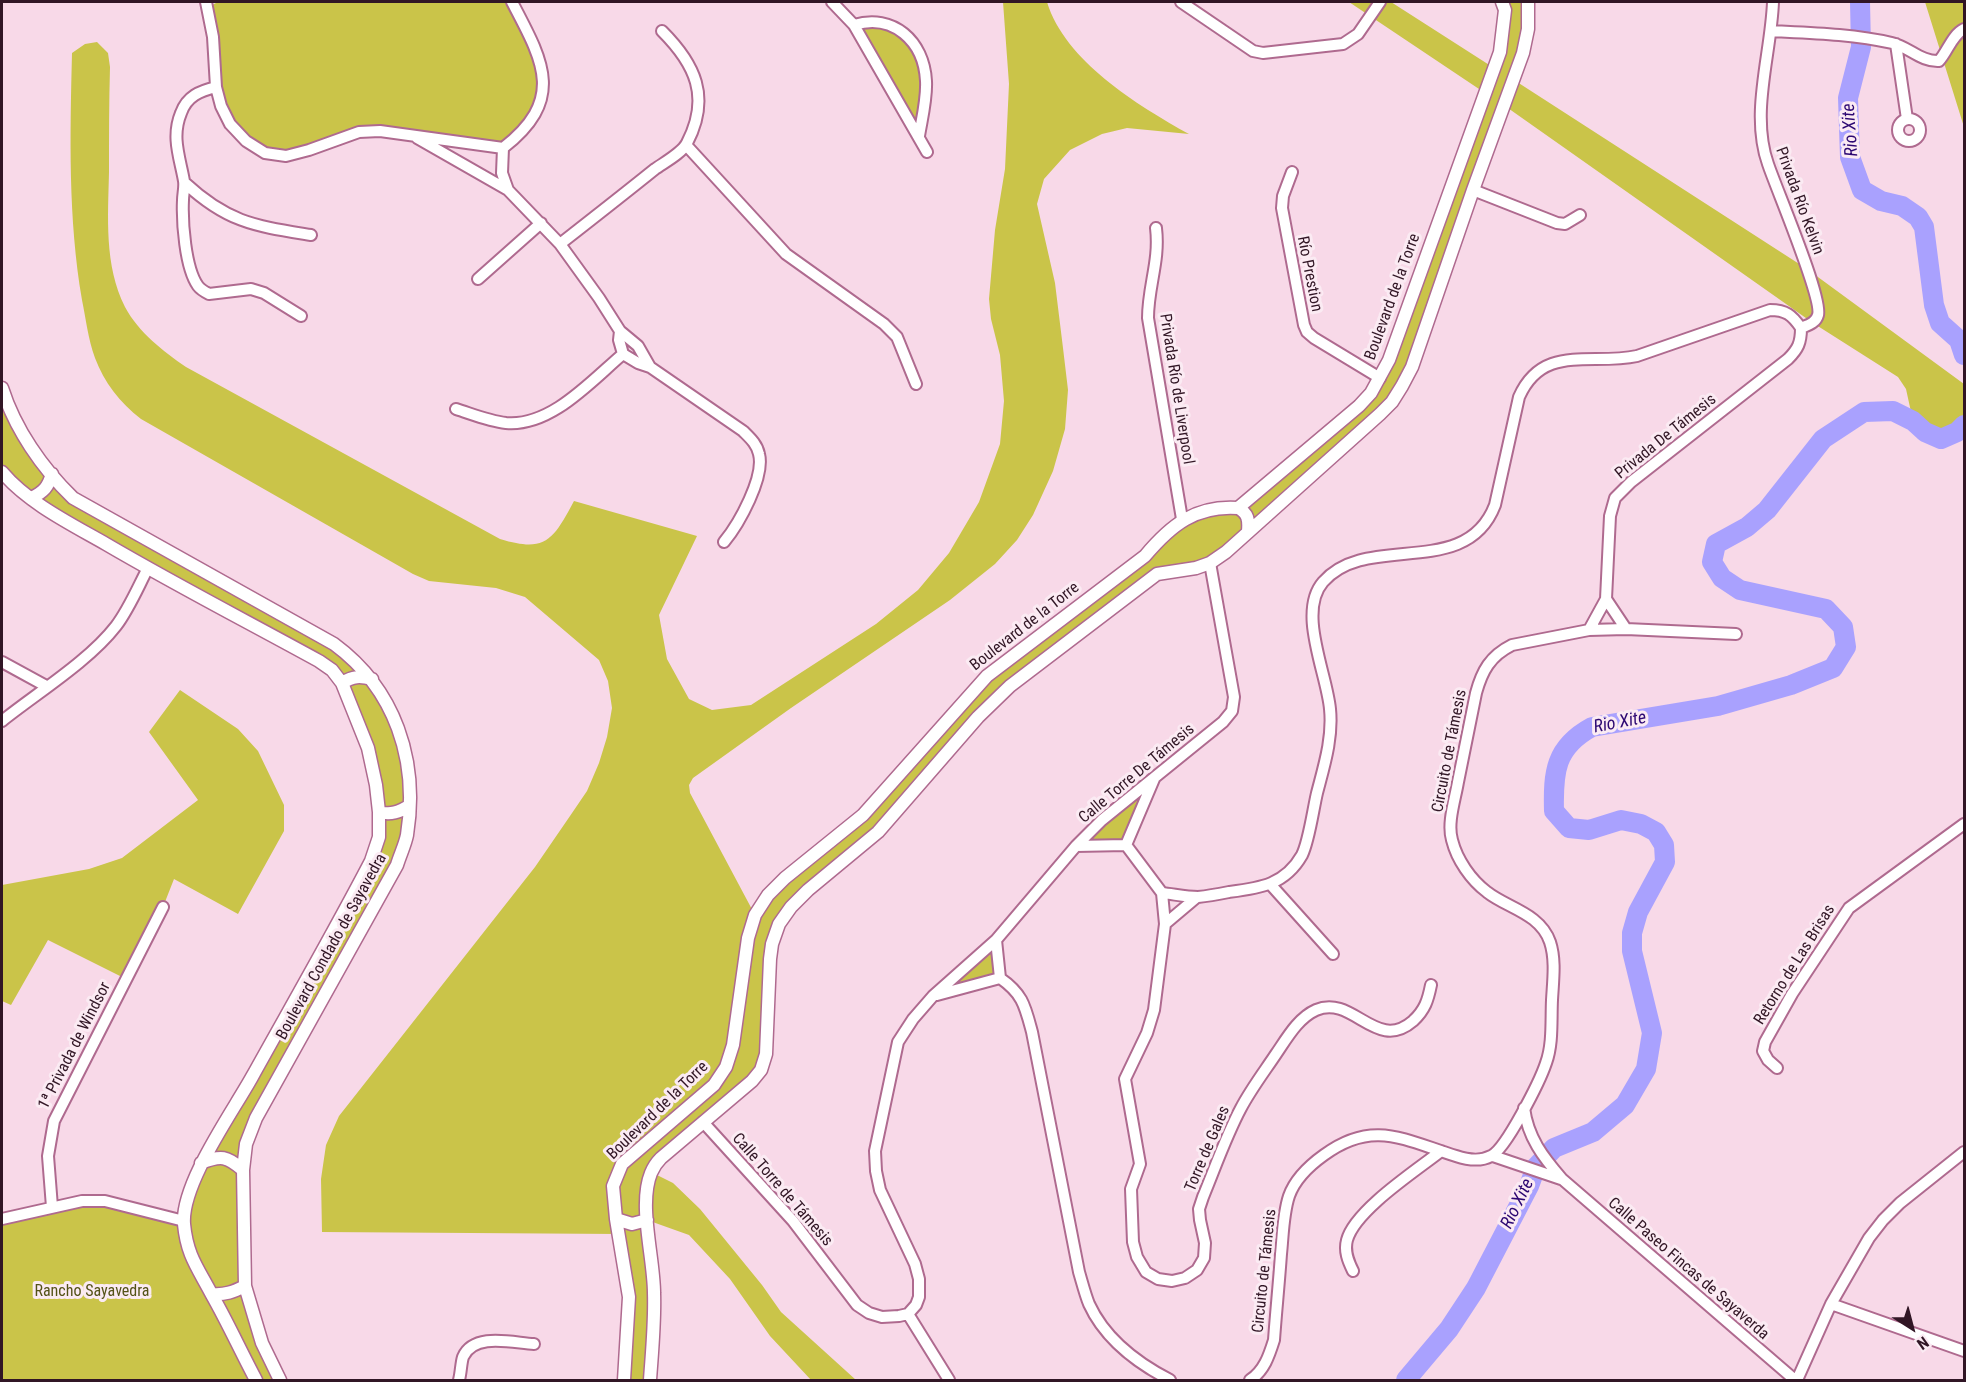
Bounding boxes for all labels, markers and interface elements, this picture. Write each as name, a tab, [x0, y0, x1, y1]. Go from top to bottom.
water label: Rio Xite	[1838, 103, 1864, 157]
street label: Privada Río Kelvin	[1771, 145, 1827, 257]
street label: Boulevard de la Torre	[1361, 231, 1425, 363]
street label: Río Prestion	[1292, 235, 1326, 313]
street label: Privada Río de Liverpool	[1155, 312, 1197, 466]
street label: Privada De Támesis	[1612, 390, 1720, 484]
street label: Boulevard de la Torre	[967, 578, 1083, 676]
street label: Circuito de Támesis	[1429, 688, 1471, 814]
water label: Rio Xite	[1592, 707, 1648, 739]
street label: Calle Torre De Támesis	[1075, 720, 1199, 828]
street label: Boulevard Condado de Sayavedra	[273, 851, 391, 1043]
street label: Retorno de Las Brisas	[1750, 901, 1840, 1029]
street label: 1ª Privada de Windsor	[35, 979, 115, 1113]
street label: Boulevard de la Torre	[603, 1058, 713, 1164]
street label: Torre de Gales	[1181, 1103, 1235, 1195]
street label: Calle Torre de Támesis	[728, 1129, 836, 1251]
water label: Rio Xite	[1497, 1175, 1539, 1233]
street label: Calle Paseo Fincas de Sayaverda	[1604, 1194, 1772, 1344]
street label: Circuito de Támesis	[1249, 1208, 1281, 1334]
park label: Rancho Sayavedra	[34, 1282, 150, 1302]
north arrow	[1882, 1298, 1942, 1358]
text: N	[1913, 1332, 1932, 1354]

